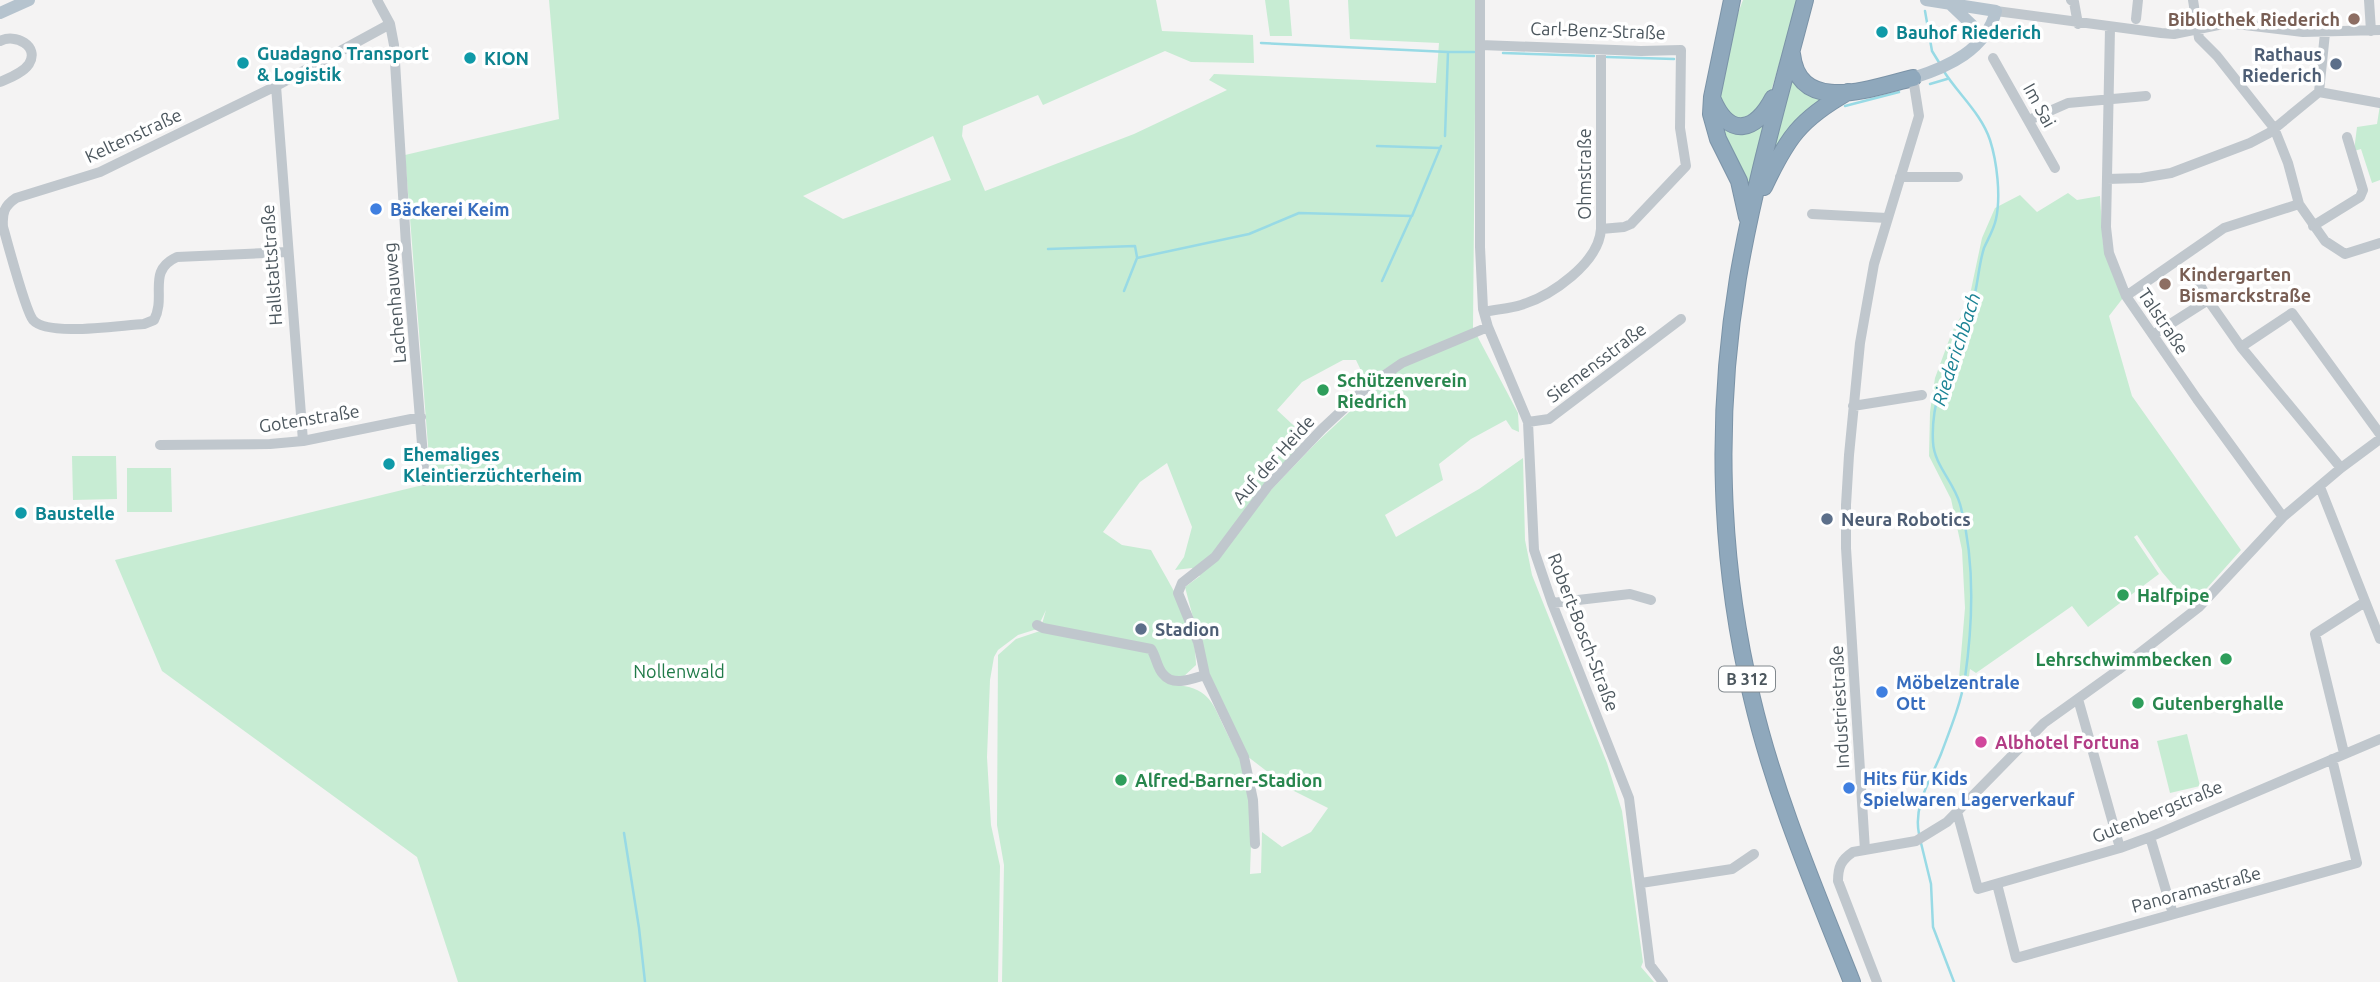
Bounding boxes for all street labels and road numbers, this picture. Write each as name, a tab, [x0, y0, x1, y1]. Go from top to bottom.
street label: Carl-Benz-Straße	[1530, 18, 1666, 42]
street label: Im Sai	[2020, 79, 2060, 131]
street label: Keltenstraße	[81, 104, 185, 166]
street label: Ohmstraße	[1574, 128, 1594, 220]
street label: Hallstattstraße	[257, 204, 285, 326]
street label: Lachenhauweg	[379, 242, 409, 364]
street label: Talstraße	[2135, 284, 2193, 358]
street label: Siemensstraße	[1542, 318, 1650, 406]
street label: Gotenstraße	[257, 400, 361, 436]
street label: Auf der Heide	[1228, 411, 1318, 507]
street label: Robert-Bosch-Straße	[1545, 550, 1623, 714]
street label: Industriestraße	[1826, 645, 1852, 769]
road number: B 312	[1719, 666, 1775, 692]
street label: Gutenbergstraße	[2089, 776, 2225, 846]
street label: Panoramastraße	[2129, 862, 2263, 916]

